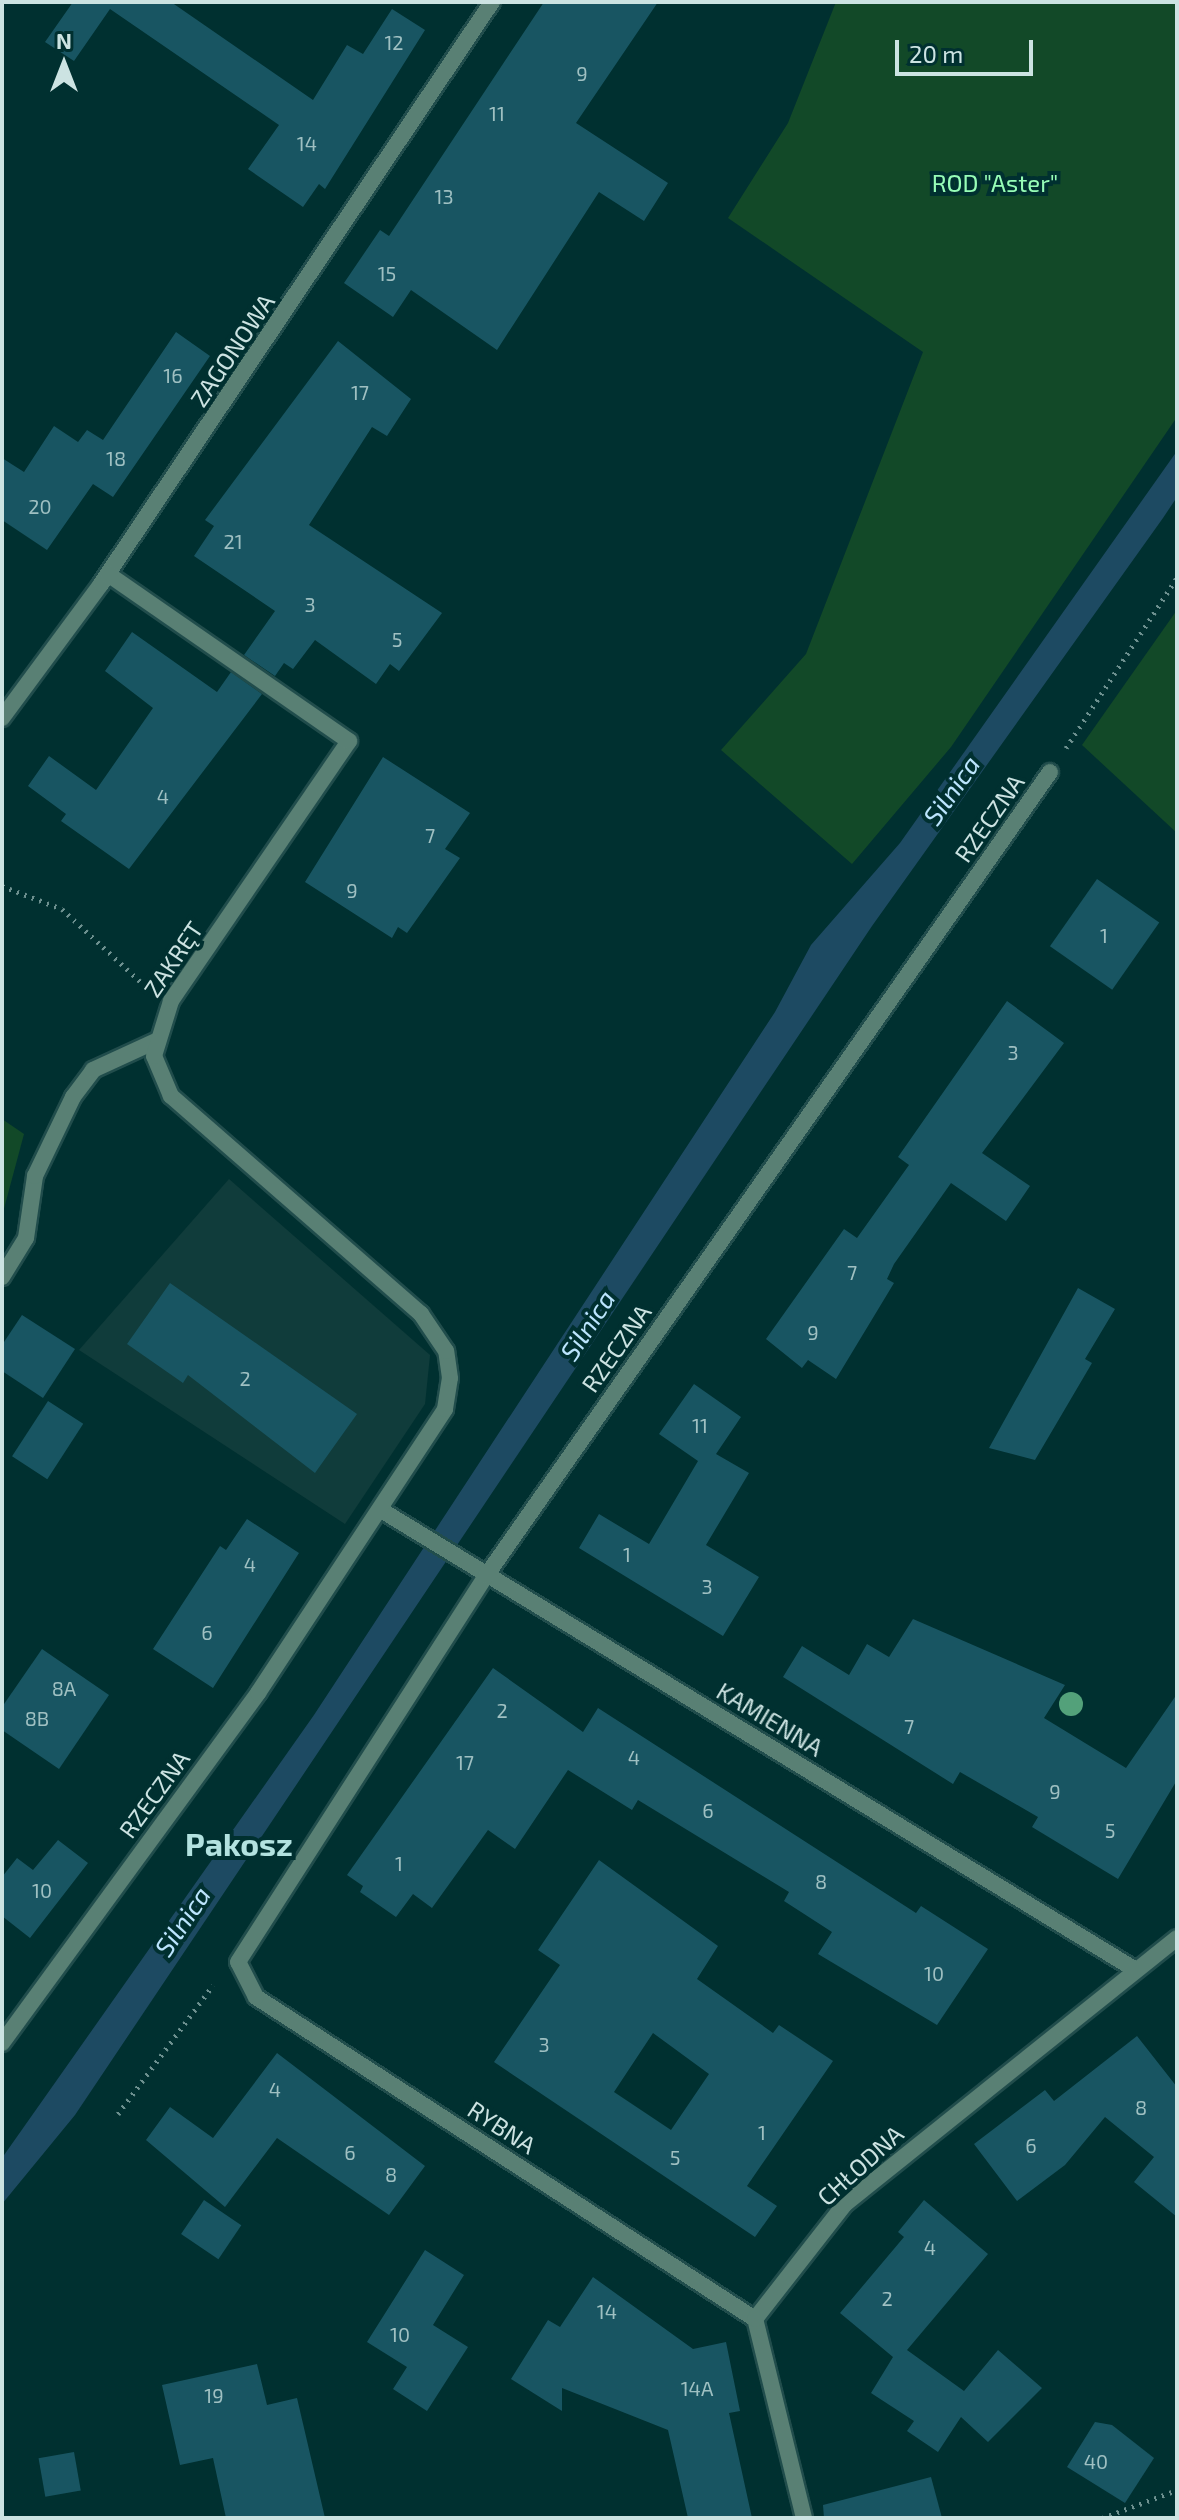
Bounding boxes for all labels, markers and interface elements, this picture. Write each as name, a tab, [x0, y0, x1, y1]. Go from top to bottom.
north arrow	[24, 24, 104, 104]
scale bar	[899, 24, 1037, 74]
text: N	[56, 27, 72, 53]
house number: 12	[384, 30, 404, 54]
text: 20 m	[909, 39, 963, 68]
house number: 9	[576, 61, 588, 85]
house number: 11	[489, 101, 505, 125]
house number: 14	[297, 131, 317, 155]
park label: ROD "Aster"	[932, 169, 1058, 197]
house number: 13	[434, 184, 454, 208]
house number: 15	[378, 261, 396, 285]
street label: ZAGONOWA	[184, 288, 280, 412]
house number: 16	[163, 363, 183, 387]
house number: 17	[351, 380, 369, 404]
house number: 18	[106, 446, 126, 470]
house number: 20	[28, 494, 52, 518]
house number: 21	[223, 529, 243, 553]
house number: 3	[304, 592, 316, 616]
house number: 5	[392, 627, 402, 651]
water label: Silnica	[916, 749, 986, 831]
street label: RZECZNA	[948, 768, 1030, 868]
house number: 4	[157, 784, 169, 808]
house number: 7	[425, 823, 435, 847]
house number: 9	[346, 878, 358, 902]
street label: ZAKRĘT	[137, 916, 209, 1002]
house number: 1	[1100, 923, 1108, 947]
house number: 3	[1007, 1040, 1019, 1064]
house number: 7	[847, 1260, 857, 1284]
water label: Silnica	[553, 1284, 621, 1366]
street label: RZECZNA	[575, 1298, 657, 1398]
house number: 9	[807, 1320, 819, 1344]
house number: 2	[239, 1366, 251, 1390]
house number: 11	[692, 1413, 708, 1437]
house number: 1	[623, 1542, 631, 1566]
house number: 4	[244, 1552, 256, 1576]
house number: 3	[701, 1574, 713, 1598]
house number: 6	[201, 1620, 213, 1644]
house number: 8A	[52, 1676, 76, 1700]
street label: KAMIENNA	[712, 1676, 828, 1762]
house number: 2	[496, 1698, 508, 1722]
house number: 8B	[25, 1706, 49, 1730]
house number: 7	[904, 1714, 914, 1738]
street label: RZECZNA	[113, 1745, 195, 1843]
house number: 4	[628, 1745, 640, 1769]
house number: 17	[456, 1750, 474, 1774]
house number: 9	[1049, 1779, 1061, 1803]
house number: 6	[702, 1798, 714, 1822]
house number: 5	[1105, 1818, 1115, 1842]
district label: Pakosz	[185, 1824, 293, 1862]
house number: 1	[395, 1851, 403, 1875]
house number: 8	[815, 1869, 827, 1893]
house number: 10	[32, 1878, 52, 1902]
water label: Silnica	[147, 1880, 217, 1962]
house number: 10	[924, 1961, 944, 1985]
house number: 3	[538, 2032, 550, 2056]
house number: 4	[269, 2077, 281, 2101]
street label: RYBNA	[463, 2095, 541, 2159]
house number: 8	[1135, 2095, 1147, 2119]
street label: CHŁODNA	[811, 2119, 909, 2211]
house number: 1	[758, 2120, 766, 2144]
house number: 6	[1025, 2133, 1037, 2157]
house number: 6	[344, 2140, 356, 2164]
house number: 5	[670, 2145, 680, 2169]
house number: 8	[385, 2162, 397, 2186]
house number: 4	[924, 2235, 936, 2259]
house number: 2	[881, 2286, 893, 2310]
house number: 14	[597, 2299, 617, 2323]
house number: 10	[390, 2322, 410, 2346]
house number: 14A	[681, 2376, 713, 2400]
house number: 19	[204, 2383, 224, 2407]
house number: 40	[1084, 2449, 1108, 2473]

